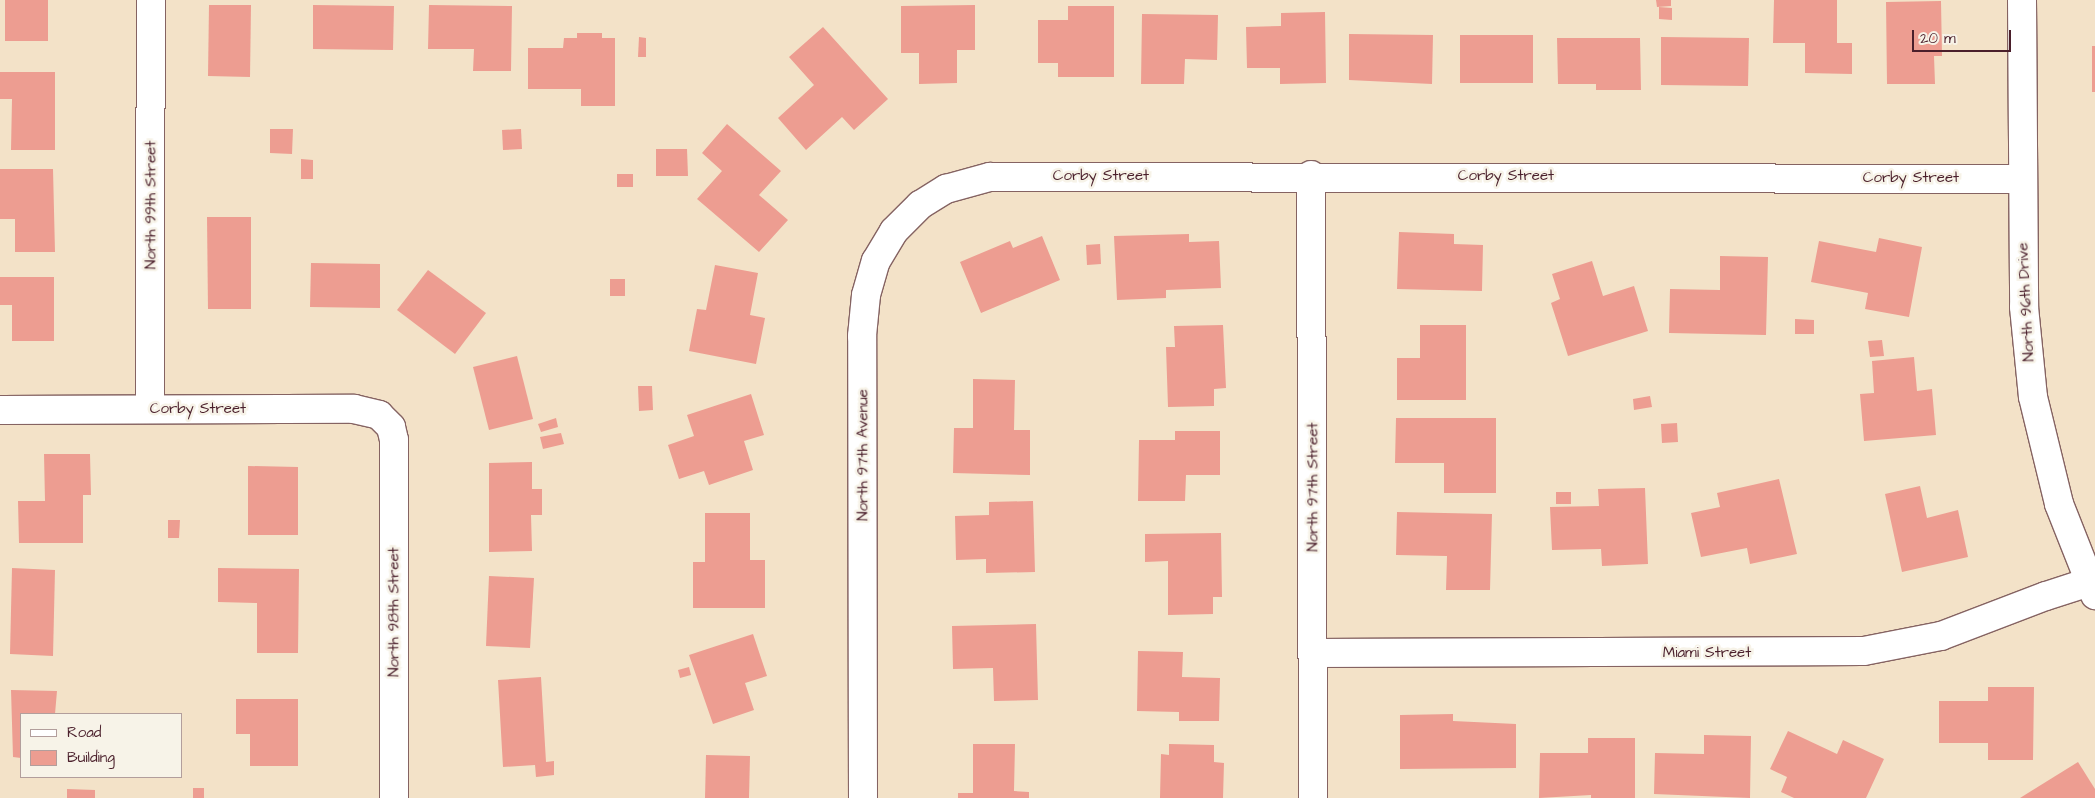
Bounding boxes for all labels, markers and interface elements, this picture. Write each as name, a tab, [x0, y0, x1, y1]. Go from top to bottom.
scale bar	[1915, 20, 2014, 52]
text: 20 m	[1920, 28, 1956, 49]
street label: North 99th Street	[142, 141, 160, 269]
street label: Corby Street	[1053, 167, 1149, 185]
street label: Corby Street	[1458, 167, 1554, 185]
street label: Corby Street	[1863, 169, 1959, 187]
street label: North 96th Drive	[2014, 242, 2038, 362]
street label: North 97th Avenue	[854, 389, 872, 521]
street label: Corby Street	[150, 400, 246, 418]
street label: North 97th Street	[1304, 422, 1322, 552]
street label: North 98th Street	[385, 547, 403, 677]
street label: Miami Street	[1663, 644, 1751, 662]
legend	[20, 713, 182, 778]
text: Road	[67, 722, 101, 743]
text: Building	[67, 747, 115, 768]

